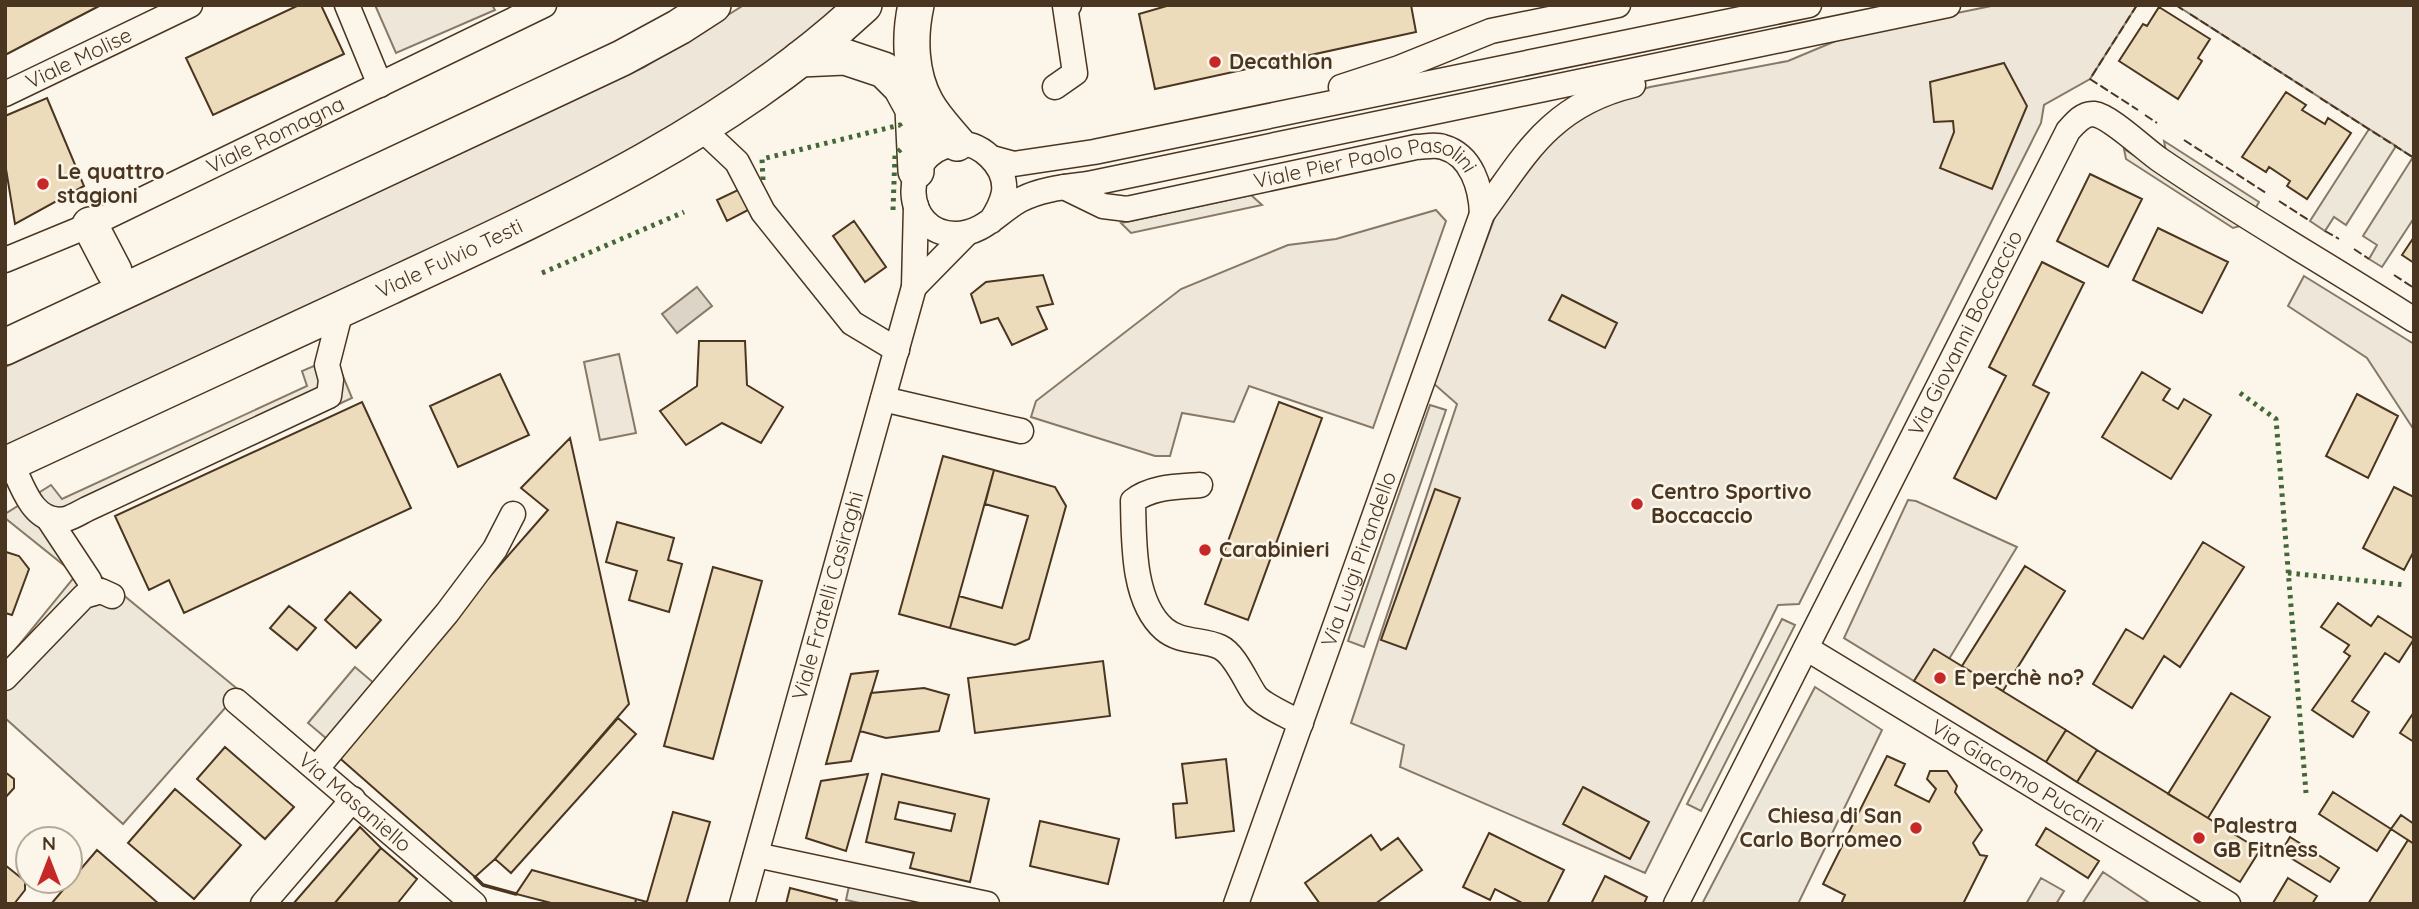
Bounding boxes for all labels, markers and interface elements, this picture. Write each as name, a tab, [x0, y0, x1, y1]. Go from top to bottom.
street label: Viale Molise	[21, 21, 136, 94]
place label: Decathlon	[1229, 48, 1333, 74]
marker: Decathlon	[1207, 54, 1223, 70]
street label: Viale Romagna	[202, 90, 348, 179]
text: Viale Pier Paolo Pasolini	[1251, 131, 1484, 193]
place label: Le quattro stagioni	[57, 158, 165, 208]
street label: Viale Pier Paolo Pasolini	[1245, 167, 1475, 197]
marker: Le quattro stagioni	[35, 176, 51, 192]
street label: Viale Fulvio Testi	[372, 212, 527, 303]
street label: Via Giovanni Boccaccio	[1902, 226, 2027, 440]
street label: Via Luigi Pirandello	[1315, 468, 1401, 650]
place label: Centro Sportivo Boccaccio	[1651, 478, 1812, 528]
street label: Viale Fratelli Casiraghi	[786, 488, 868, 703]
marker: Centro Sportivo Boccaccio	[1629, 496, 1645, 512]
place label: Carabinieri	[1219, 536, 1329, 562]
marker: Carabinieri	[1197, 542, 1213, 558]
place label: E perchè no?	[1954, 664, 2084, 690]
marker: E perchè no?	[1932, 670, 1948, 686]
street label: Via Giacomo Puccini	[1927, 713, 2109, 838]
street label: Via Masaniello	[293, 746, 417, 857]
place label: Chiesa di San Carlo Borromeo	[1740, 802, 1902, 852]
place label: Palestra GB Fitness	[2213, 812, 2318, 862]
marker: Chiesa di San Carlo Borromeo	[1908, 820, 1924, 836]
north arrow	[14, 825, 84, 895]
marker: Palestra GB Fitness	[2191, 830, 2207, 846]
text: N	[42, 831, 56, 855]

